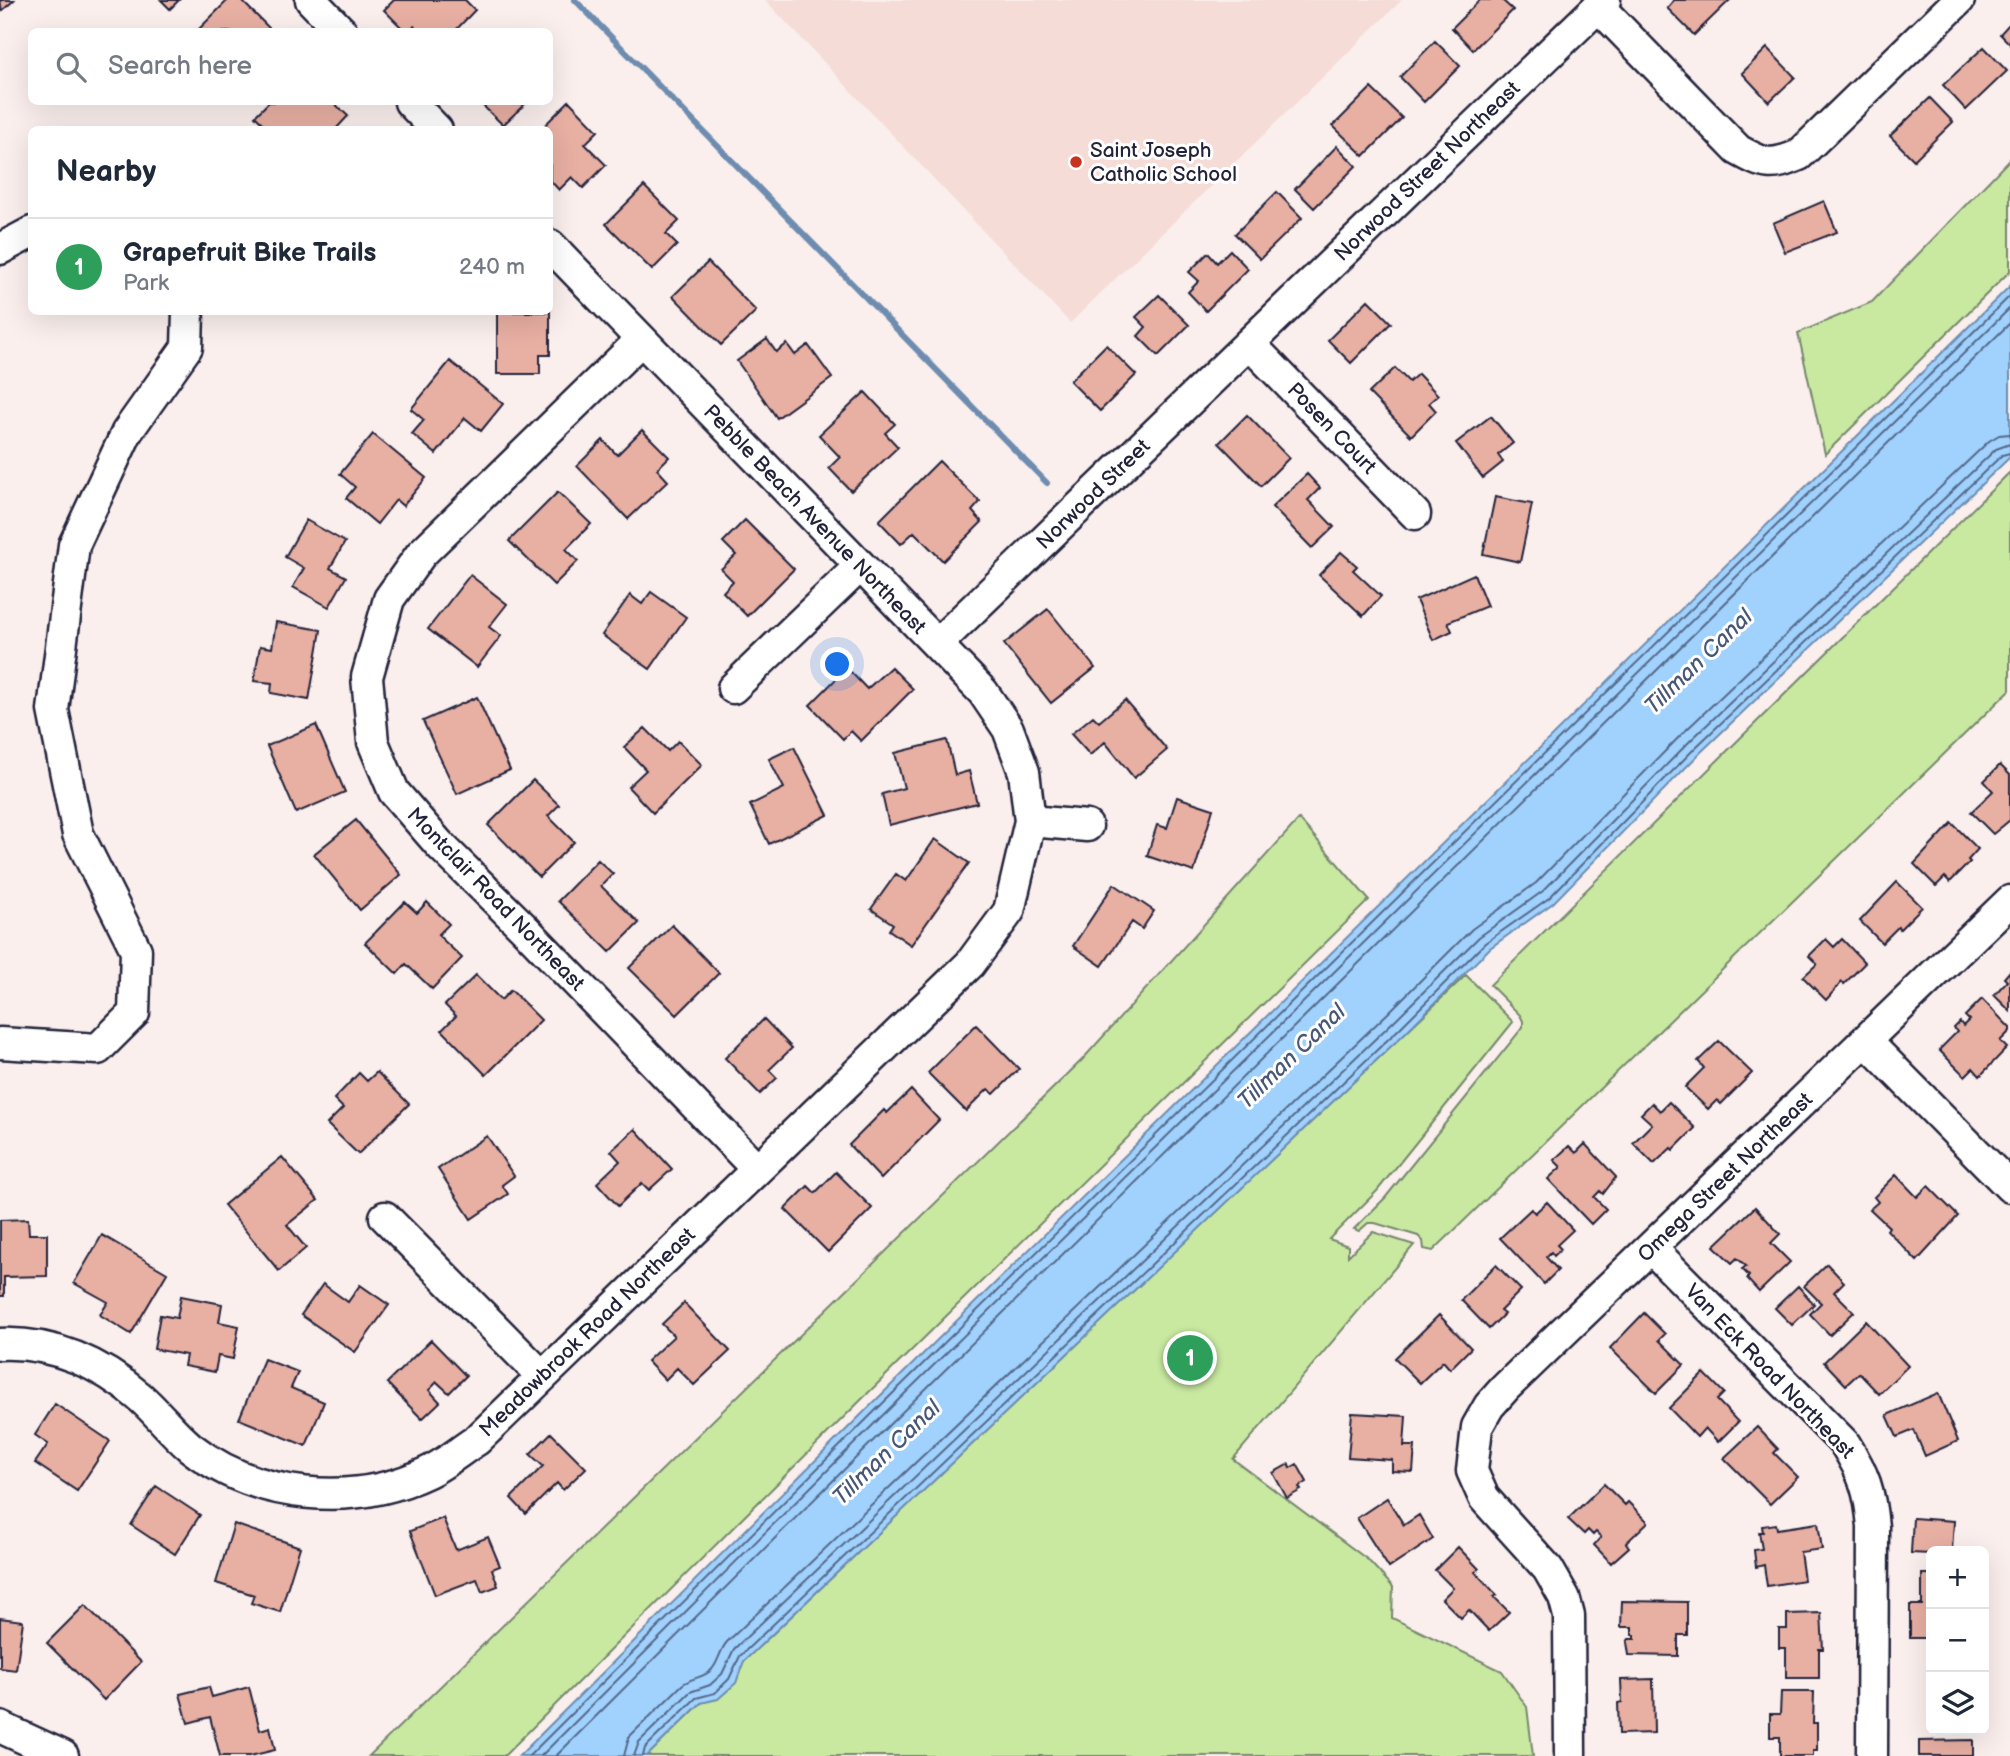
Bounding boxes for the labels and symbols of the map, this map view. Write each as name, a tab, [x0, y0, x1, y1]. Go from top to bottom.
street label: Norwood Street Northeast	[1329, 76, 1526, 267]
place label: Saint Joseph Catholic School	[1090, 138, 1237, 187]
marker: Saint Joseph Catholic School	[1068, 154, 1084, 170]
street label: Posen Court	[1282, 377, 1382, 480]
street label: Pebble Beach Avenue Northeast	[698, 399, 931, 640]
street label: Norwood Street	[1031, 434, 1156, 555]
water label: Tillman Canal	[1639, 603, 1759, 720]
your location	[820, 647, 854, 681]
street label: Montclair Road Northeast	[402, 803, 590, 996]
water label: Tillman Canal	[1232, 998, 1352, 1115]
street label: Omega Street Northeast	[1633, 1087, 1818, 1267]
street label: Meadowbrook Road Northeast	[474, 1222, 701, 1442]
street label: Van Eck Road Northeast	[1680, 1279, 1860, 1464]
pin: 1	[1167, 1332, 1213, 1384]
water label: Tillman Canal	[827, 1394, 947, 1511]

